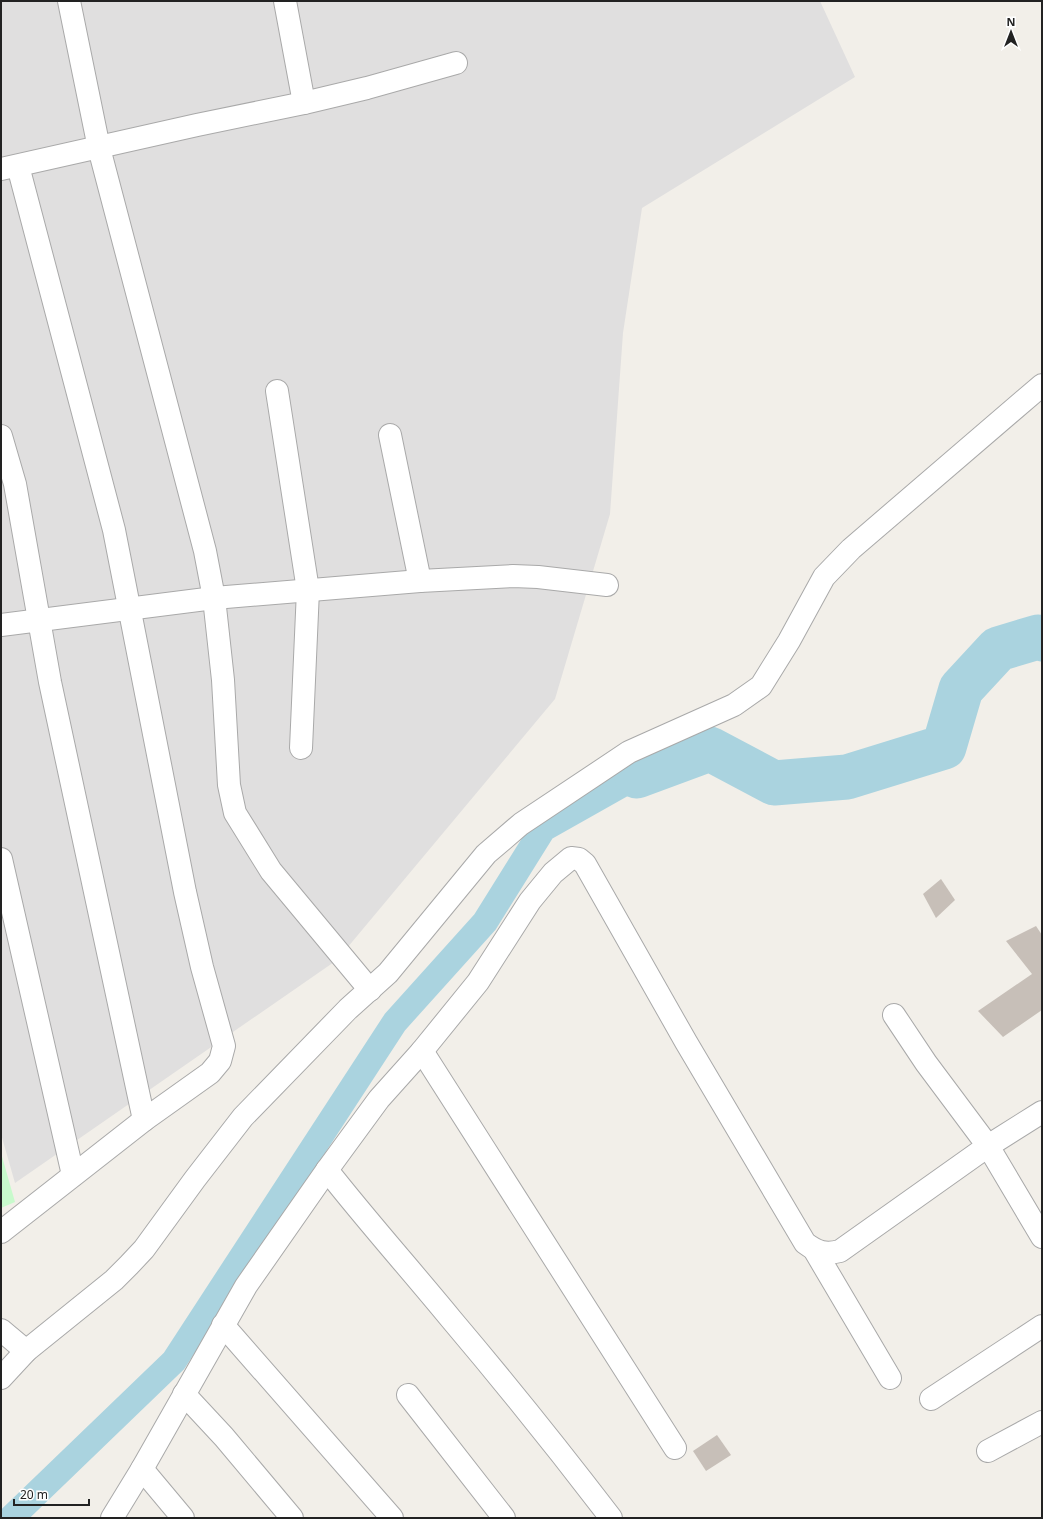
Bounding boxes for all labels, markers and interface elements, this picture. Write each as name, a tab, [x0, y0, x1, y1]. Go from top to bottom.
north arrow	[991, 12, 1031, 52]
text: N	[1007, 14, 1015, 29]
scale bar	[14, 1481, 89, 1507]
text: 20 m	[20, 1486, 48, 1503]

